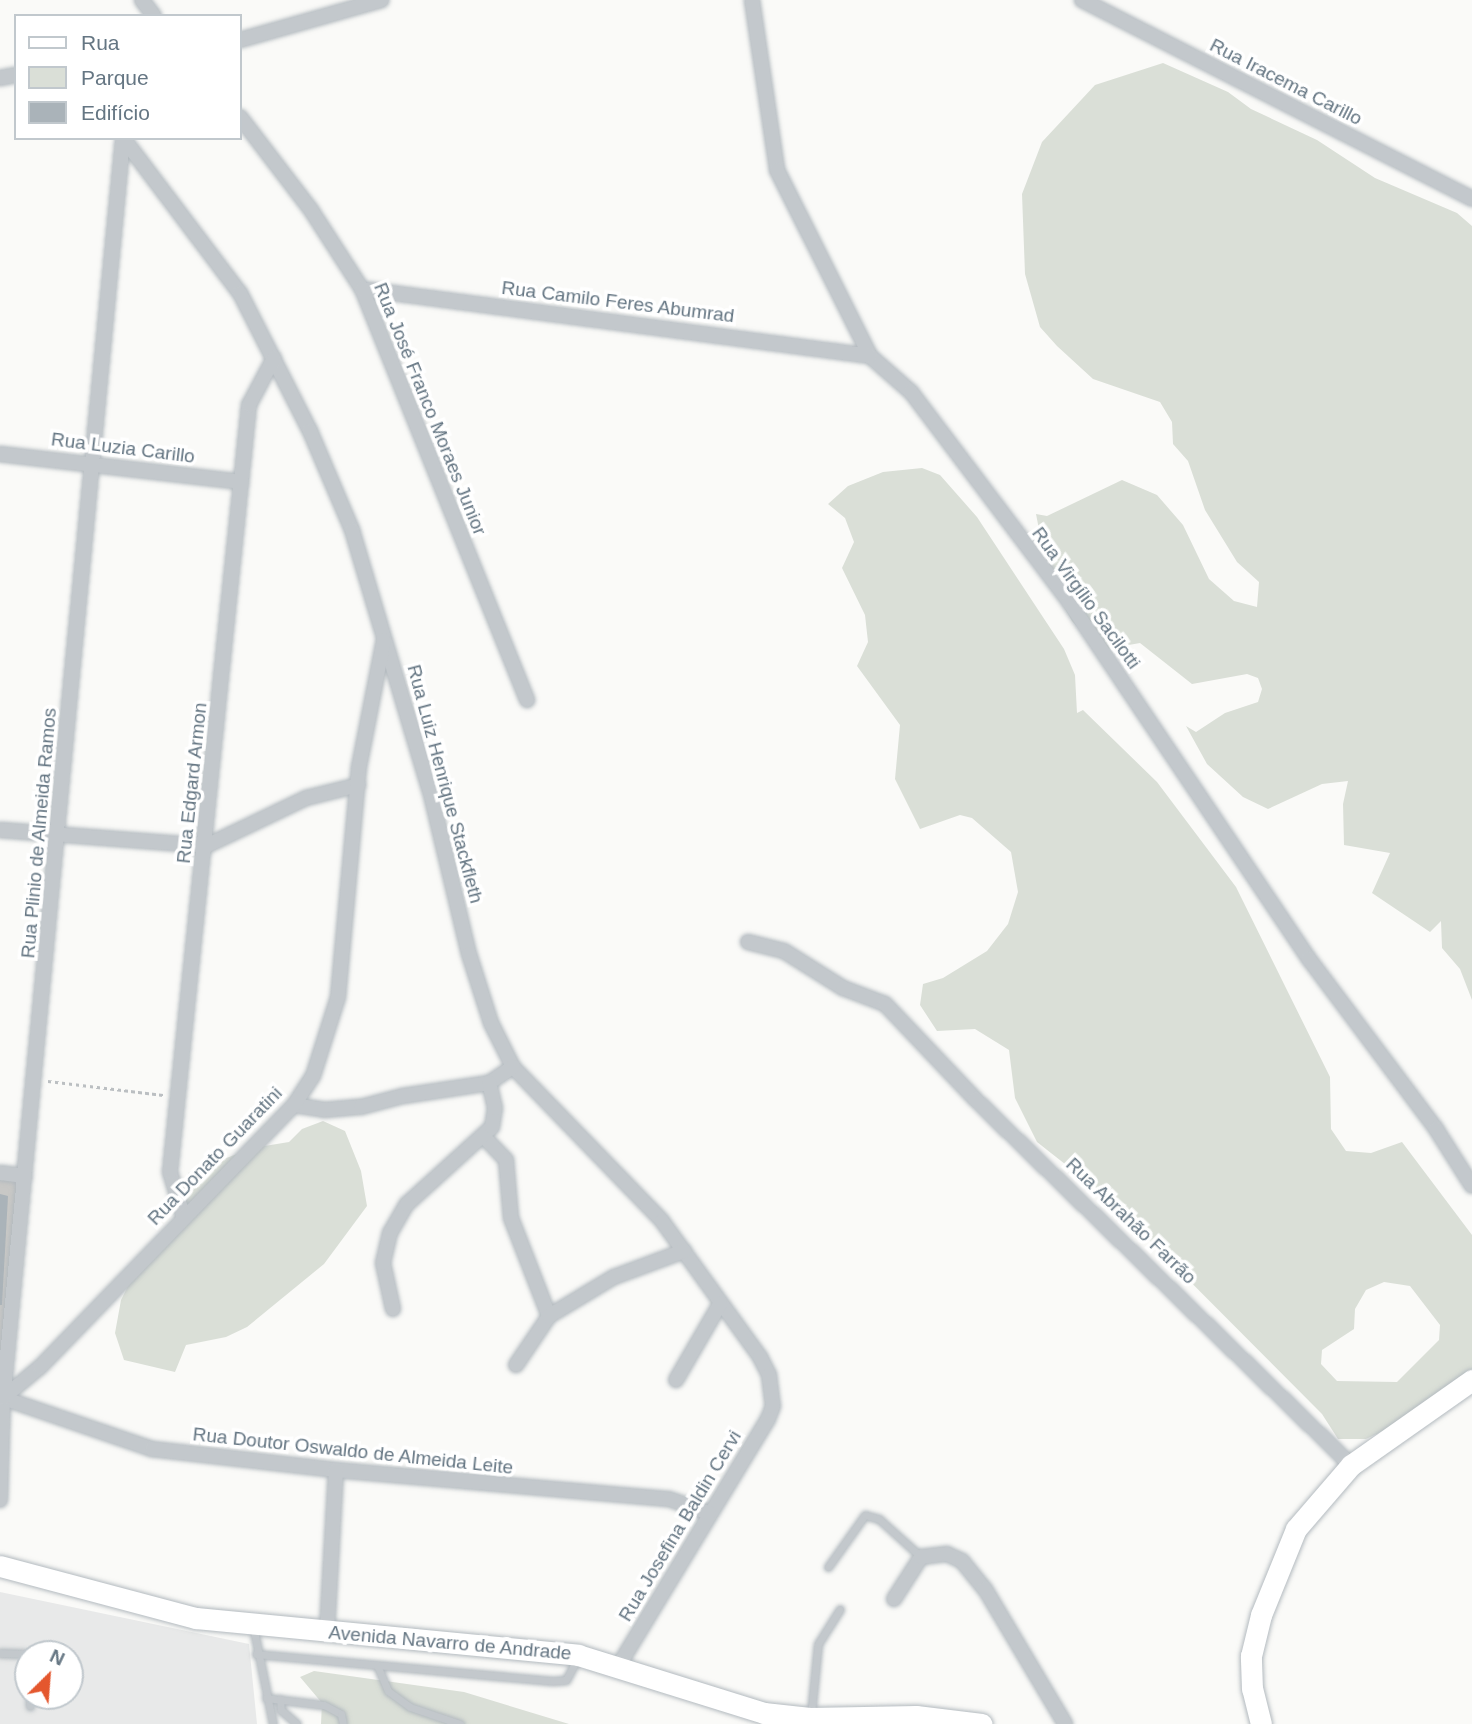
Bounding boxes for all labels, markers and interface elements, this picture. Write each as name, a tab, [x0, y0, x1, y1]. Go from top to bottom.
legend	[14, 14, 242, 140]
text: Rua	[81, 31, 120, 54]
street label: Rua Iracema Carillo	[1206, 34, 1366, 130]
text: Parque	[81, 66, 149, 89]
text: Edifício	[81, 101, 150, 124]
street label: Rua Camilo Feres Abumrad	[500, 276, 736, 328]
street label: Rua José Franco Moraes Junior	[369, 279, 491, 539]
street label: Rua Luzia Carillo	[50, 428, 196, 468]
street label: Rua Virgílio Sacilotti	[1027, 523, 1145, 673]
street label: Rua Luiz Henrique Stackfleth	[402, 662, 488, 906]
street label: Rua Edgard Armon	[172, 701, 212, 865]
street label: Rua Plinio de Almeida Ramos	[17, 706, 61, 960]
street label: Rua Donato Guaratini	[143, 1082, 287, 1230]
street label: Rua Abrahão Farrão	[1061, 1153, 1201, 1289]
street label: Rua Doutor Oswaldo de Almeida Leite	[191, 1423, 515, 1479]
street label: Rua Josefina Baldin Cervi	[614, 1426, 746, 1626]
street label: Avenida Navarro de Andrade	[327, 1621, 573, 1665]
north arrow	[14, 1640, 84, 1710]
text: N	[47, 1645, 68, 1670]

